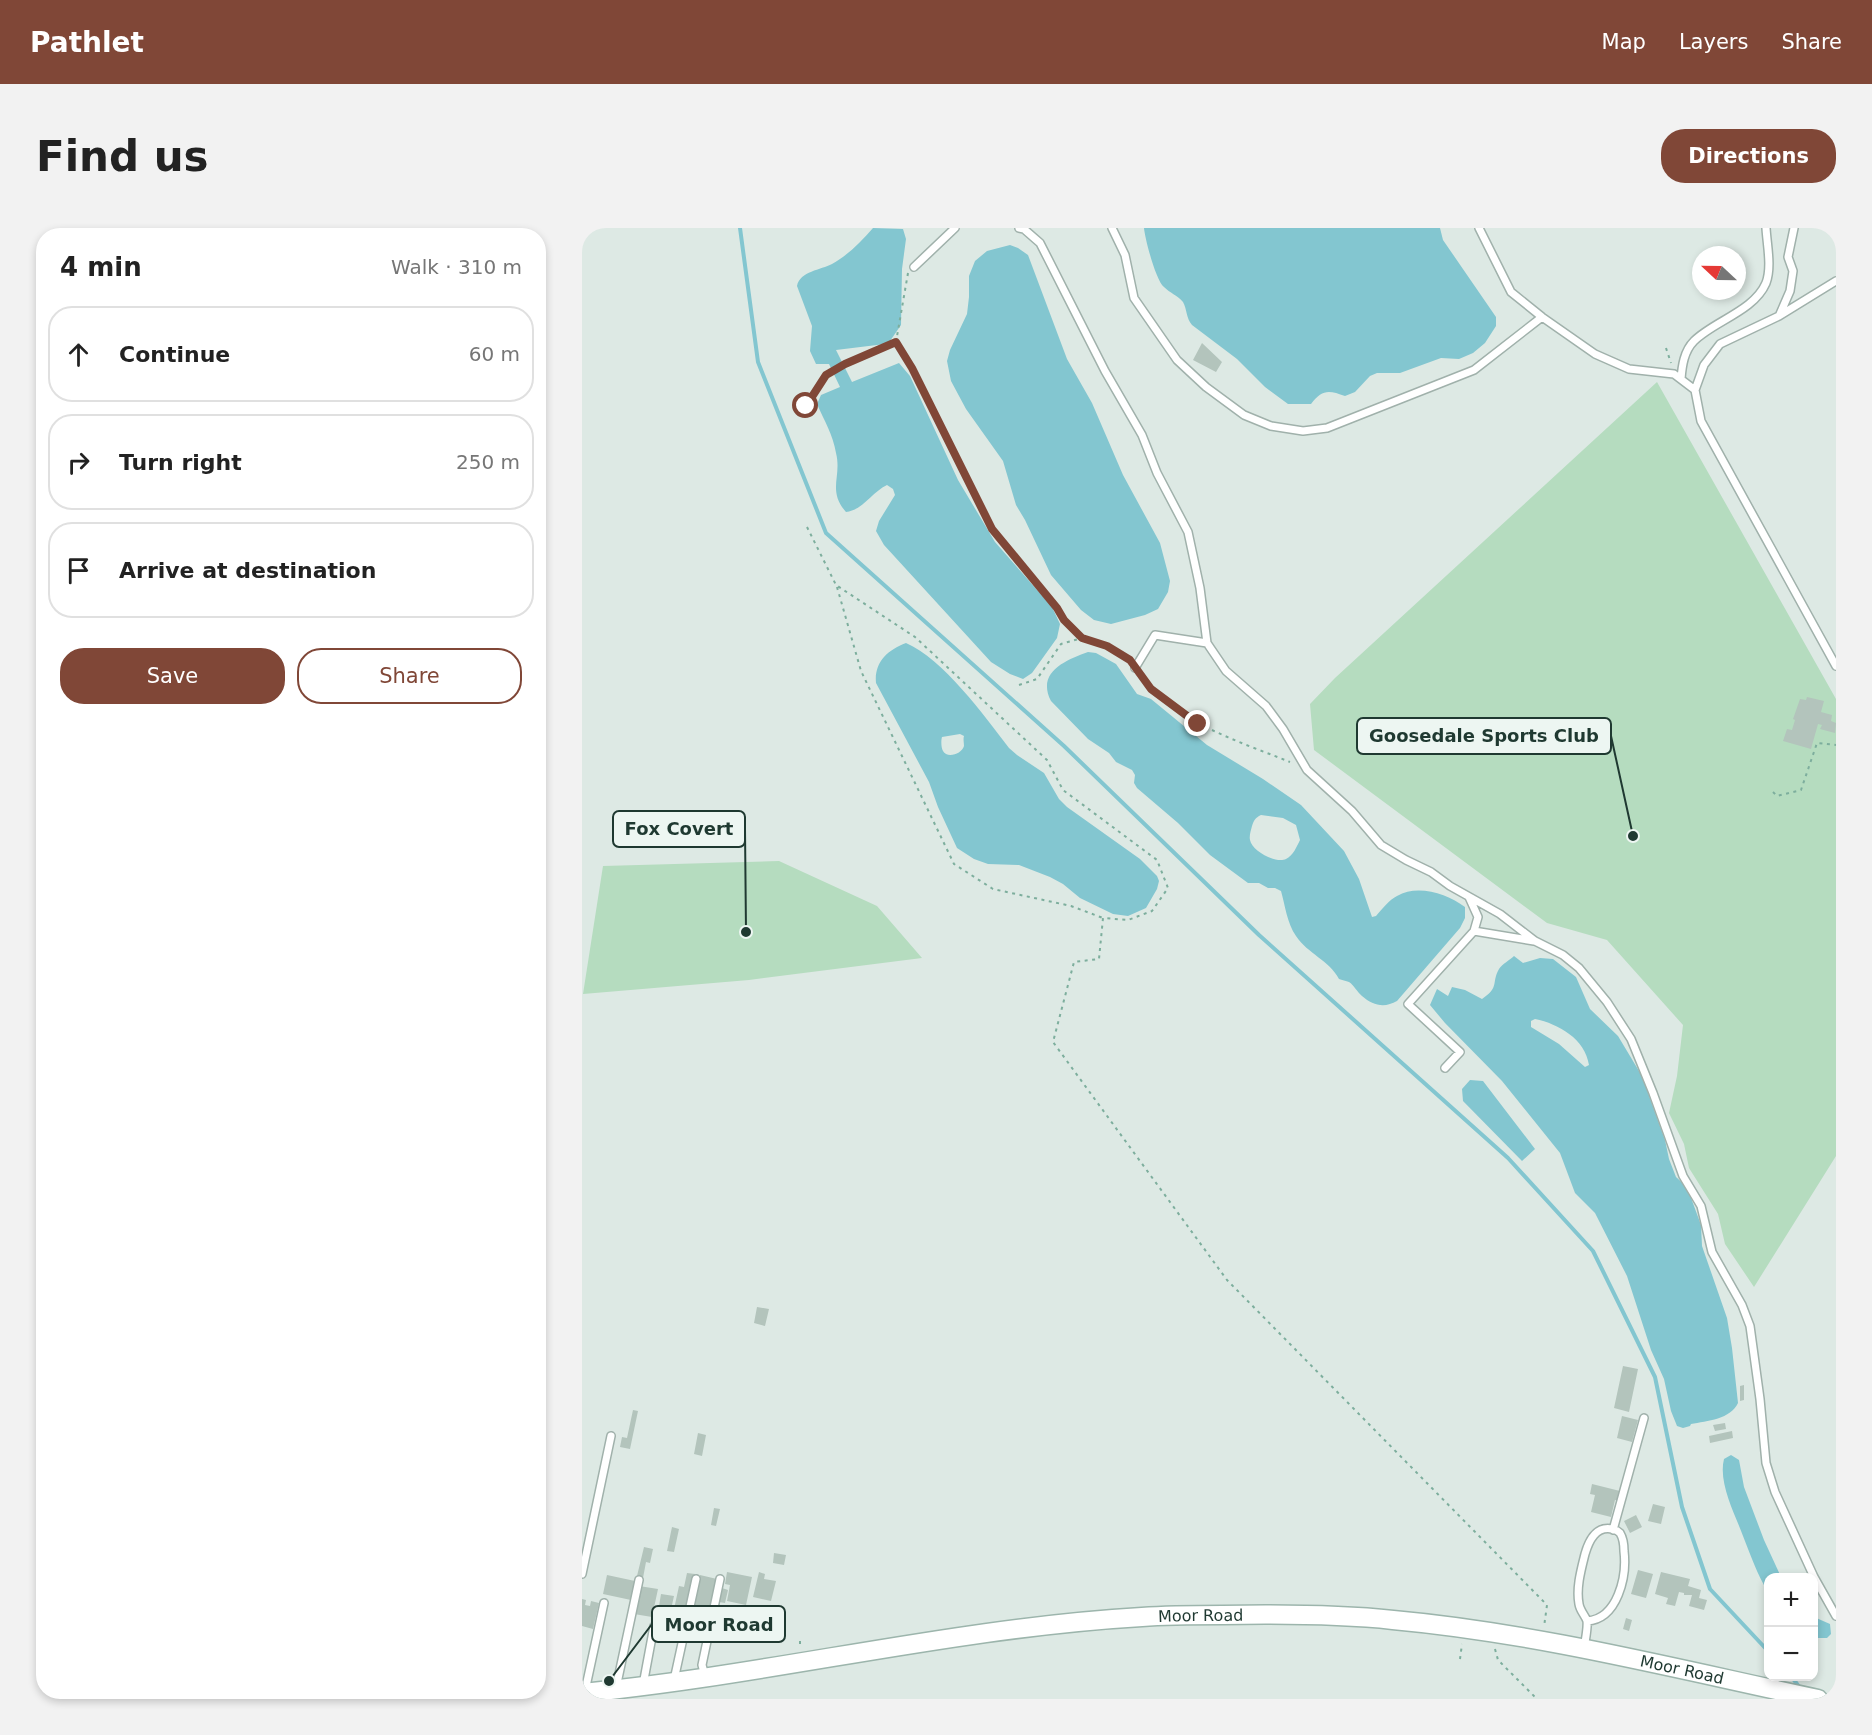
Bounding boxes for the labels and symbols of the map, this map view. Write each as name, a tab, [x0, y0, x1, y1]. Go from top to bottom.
north arrow	[1692, 246, 1746, 300]
route start	[792, 392, 818, 418]
route end	[1184, 710, 1210, 736]
callout: Goosedale Sports Club	[1357, 718, 1611, 754]
text: Goosedale Sports Club	[1369, 725, 1599, 746]
callout: Fox Covert	[613, 811, 745, 847]
text: Fox Covert	[625, 818, 734, 839]
street label: Moor Road	[1158, 1605, 1243, 1625]
callout: Moor Road	[652, 1606, 785, 1642]
text: Moor Road	[664, 1614, 774, 1635]
street label: Moor Road	[1638, 1651, 1726, 1688]

